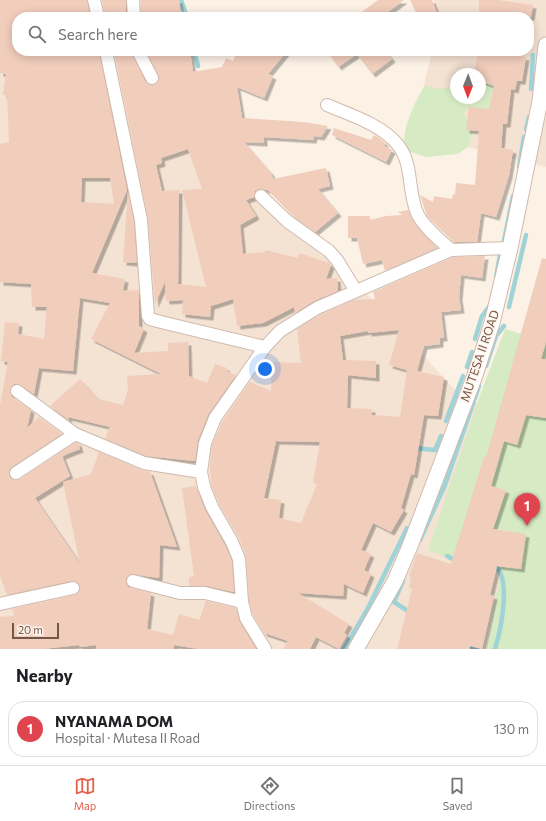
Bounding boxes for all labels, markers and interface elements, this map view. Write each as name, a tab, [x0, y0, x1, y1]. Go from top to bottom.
search box	[12, 12, 534, 56]
icon: search	[26, 23, 48, 45]
text: Search here	[58, 25, 137, 43]
north arrow	[450, 68, 486, 104]
street label: MUTESA II ROAD	[457, 308, 501, 403]
your location	[255, 359, 275, 379]
pin: 1	[514, 493, 540, 526]
scale bar	[12, 621, 59, 640]
text: 20 m	[18, 623, 43, 636]
text: Nearby	[16, 665, 73, 686]
text: NYANAMA DOM	[55, 712, 173, 730]
text: 1	[27, 721, 33, 737]
text: 130 m	[494, 721, 529, 737]
text: Hospital · Mutesa II Road	[55, 730, 200, 746]
tab: Map	[74, 775, 96, 812]
tab: Directions	[244, 775, 295, 812]
tab: Saved	[443, 775, 472, 812]

